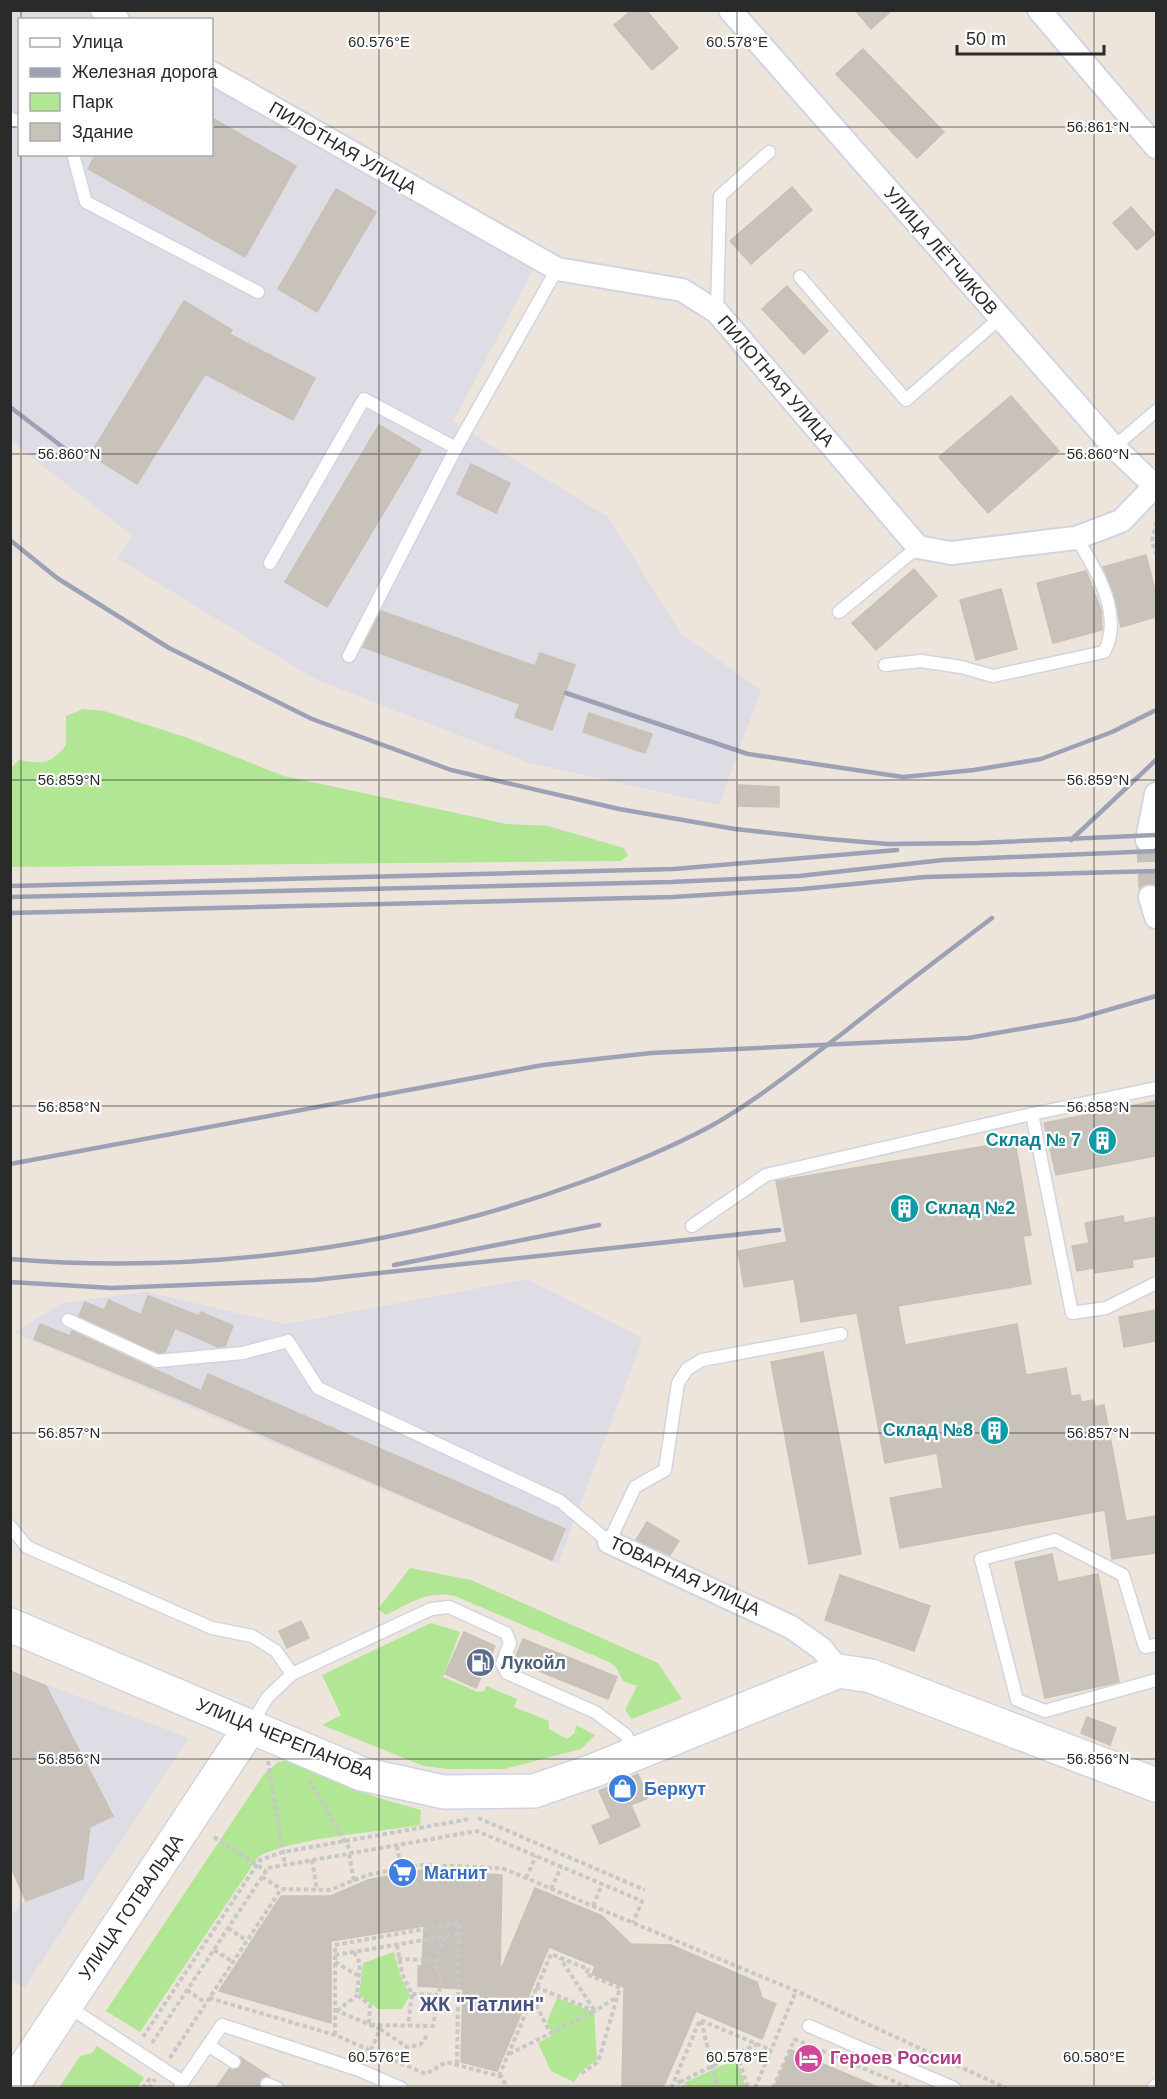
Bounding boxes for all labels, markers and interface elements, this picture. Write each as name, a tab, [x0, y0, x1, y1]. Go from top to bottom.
legend	[18, 18, 213, 156]
scale bar	[957, 18, 1104, 56]
text: 50 m	[966, 29, 1006, 49]
text: Улица	[72, 32, 124, 52]
text: 60.576°E	[348, 33, 410, 50]
text: 60.578°E	[706, 33, 768, 50]
text: Железная дорога	[72, 62, 219, 82]
text: Парк	[72, 92, 113, 112]
street label: ПИЛОТНАЯ УЛИЦА	[266, 98, 420, 198]
text: 56.861°N	[1067, 118, 1129, 135]
text: Здание	[72, 122, 133, 142]
street label: УЛИЦА ЛЁТЧИКОВ	[880, 183, 1002, 319]
street label: ПИЛОТНАЯ УЛИЦА	[714, 312, 838, 450]
text: 56.860°N	[38, 445, 100, 462]
text: 56.860°N	[1067, 445, 1129, 462]
text: 56.859°N	[38, 771, 100, 788]
text: 56.859°N	[1067, 771, 1129, 788]
text: 56.858°N	[38, 1098, 100, 1115]
text: 56.858°N	[1067, 1098, 1129, 1115]
building icon: Склад № 7	[1086, 1124, 1118, 1156]
place label: Склад № 7	[986, 1130, 1081, 1150]
building icon: Склад №2	[888, 1192, 920, 1224]
place label: Склад №2	[925, 1198, 1015, 1218]
building icon: Склад №8	[978, 1414, 1010, 1446]
place label: Склад №8	[883, 1420, 973, 1440]
text: 56.857°N	[38, 1424, 100, 1441]
text: 56.857°N	[1067, 1424, 1129, 1441]
street label: ТОВАРНАЯ УЛИЦА	[607, 1532, 763, 1620]
fuel station icon: Лукойл	[464, 1647, 496, 1679]
place label: Лукойл	[501, 1653, 566, 1673]
street label: УЛИЦА ЧЕРЕПАНОВА	[194, 1694, 376, 1784]
text: 56.856°N	[38, 1750, 100, 1767]
text: 56.856°N	[1067, 1750, 1129, 1767]
shop icon: Беркут	[607, 1773, 639, 1805]
place label: Беркут	[644, 1779, 706, 1799]
street label: УЛИЦА ГОТВАЛЬДА	[75, 1831, 187, 1983]
supermarket icon: Магнит	[387, 1857, 419, 1889]
place label: Магнит	[424, 1863, 488, 1883]
district label: ЖК "Татлин"	[419, 1993, 544, 2015]
hotel icon: Героев России	[793, 2042, 825, 2074]
text: 60.576°E	[348, 2048, 410, 2065]
text: 60.578°E	[706, 2048, 768, 2065]
place label: Героев России	[830, 2048, 962, 2068]
text: 60.580°E	[1063, 2048, 1125, 2065]

